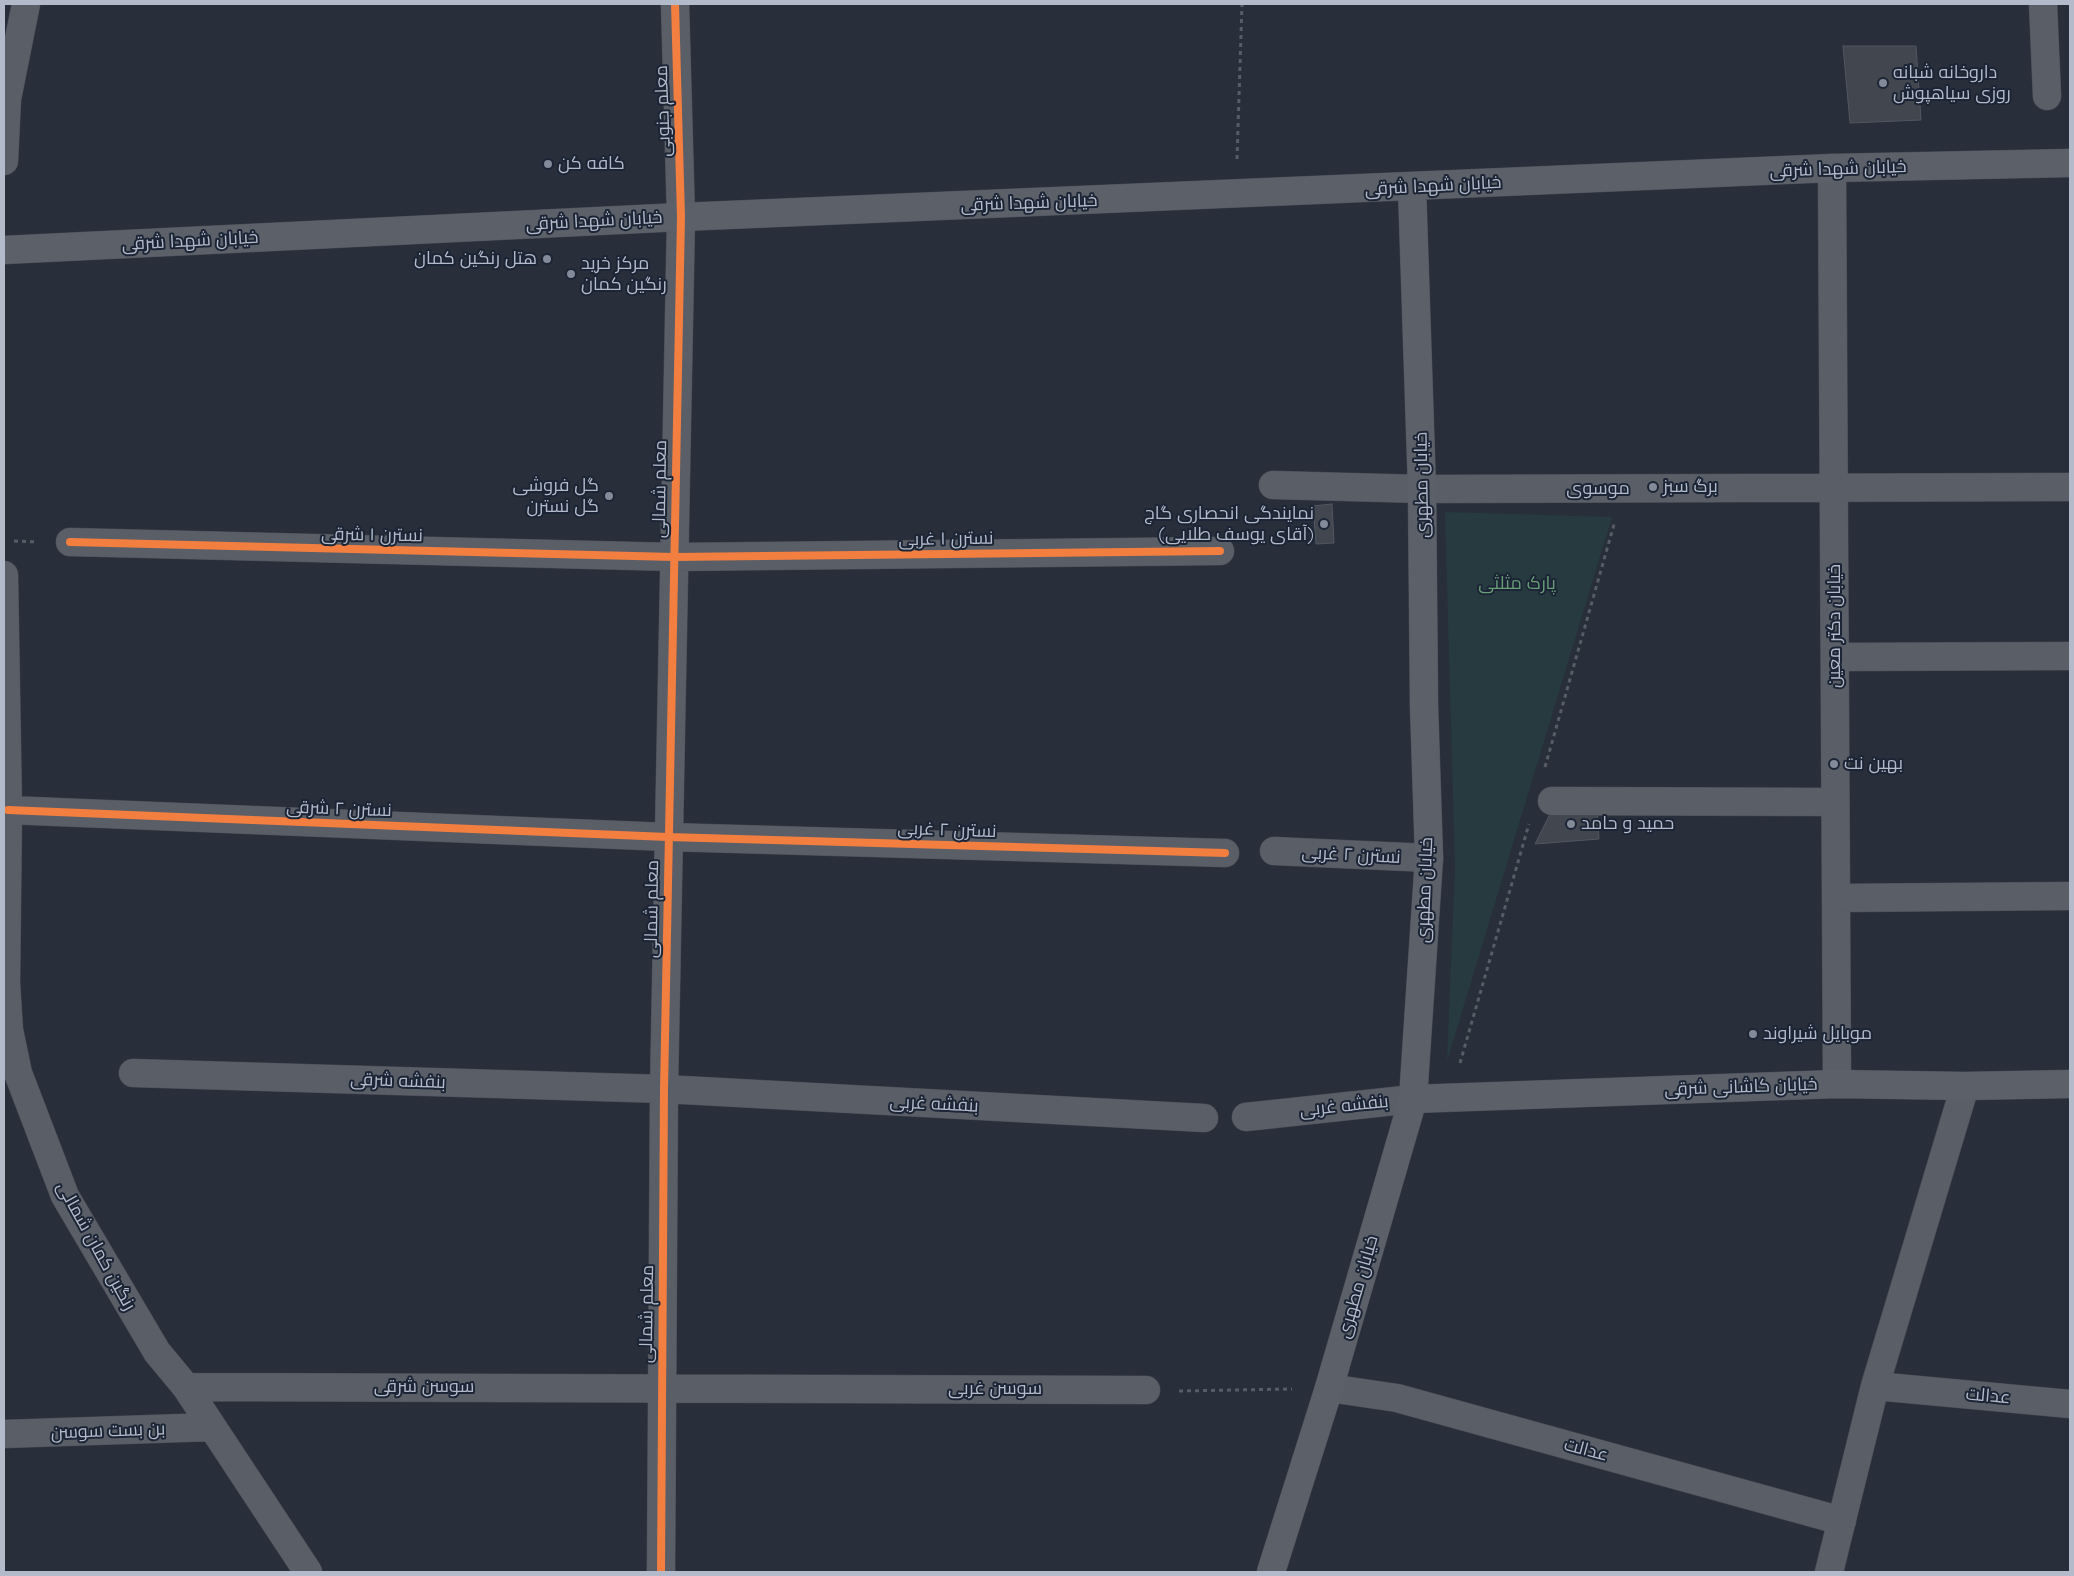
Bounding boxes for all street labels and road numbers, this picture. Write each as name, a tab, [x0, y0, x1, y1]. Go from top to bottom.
street label: معلم جنوبی	[651, 65, 675, 157]
street label: خیابان شهدا شرقی	[1769, 156, 1907, 182]
street label: خیابان شهدا شرقی	[1364, 172, 1502, 200]
street label: خیابان شهدا شرقی	[960, 190, 1098, 216]
street label: خیابان شهدا شرقی	[525, 207, 663, 235]
street label: خیابان شهدا شرقی	[121, 227, 259, 255]
street label: خیابان مطهری	[1410, 432, 1434, 538]
street label: معلم شمالی	[648, 440, 672, 538]
street label: موسوی	[1566, 478, 1630, 500]
street label: نسترن ۱ شرقی	[321, 523, 423, 547]
street label: نسترن ۱ غربی	[898, 527, 994, 551]
street label: خیابان دکتر معین	[1824, 564, 1846, 688]
street label: نسترن ۲ شرقی	[286, 796, 392, 822]
street label: نسترن ۲ غربی	[897, 817, 997, 843]
street label: خیابان مطهری	[1412, 837, 1438, 943]
street label: نسترن ۲ غربی	[1301, 842, 1401, 868]
street label: معلم شمالی	[640, 860, 664, 958]
street label: بنفشه شرقی	[350, 1069, 446, 1093]
street label: خیابان کاشانی شرقی	[1664, 1074, 1818, 1100]
street label: بنفشه غربی	[889, 1091, 979, 1117]
street label: بنفشه غربی	[1299, 1091, 1389, 1121]
street label: رنگین کمان شمالی	[52, 1178, 140, 1314]
street label: خیابان مطهری	[1333, 1233, 1383, 1341]
street label: معلم شمالی	[635, 1265, 659, 1363]
street label: سوسن شرقی	[374, 1376, 474, 1398]
street label: سوسن غربی	[948, 1378, 1042, 1400]
street label: عدالت	[1965, 1383, 2011, 1409]
street label: بن بست سوسن	[50, 1418, 166, 1444]
street label: عدالت	[1562, 1434, 1610, 1466]

